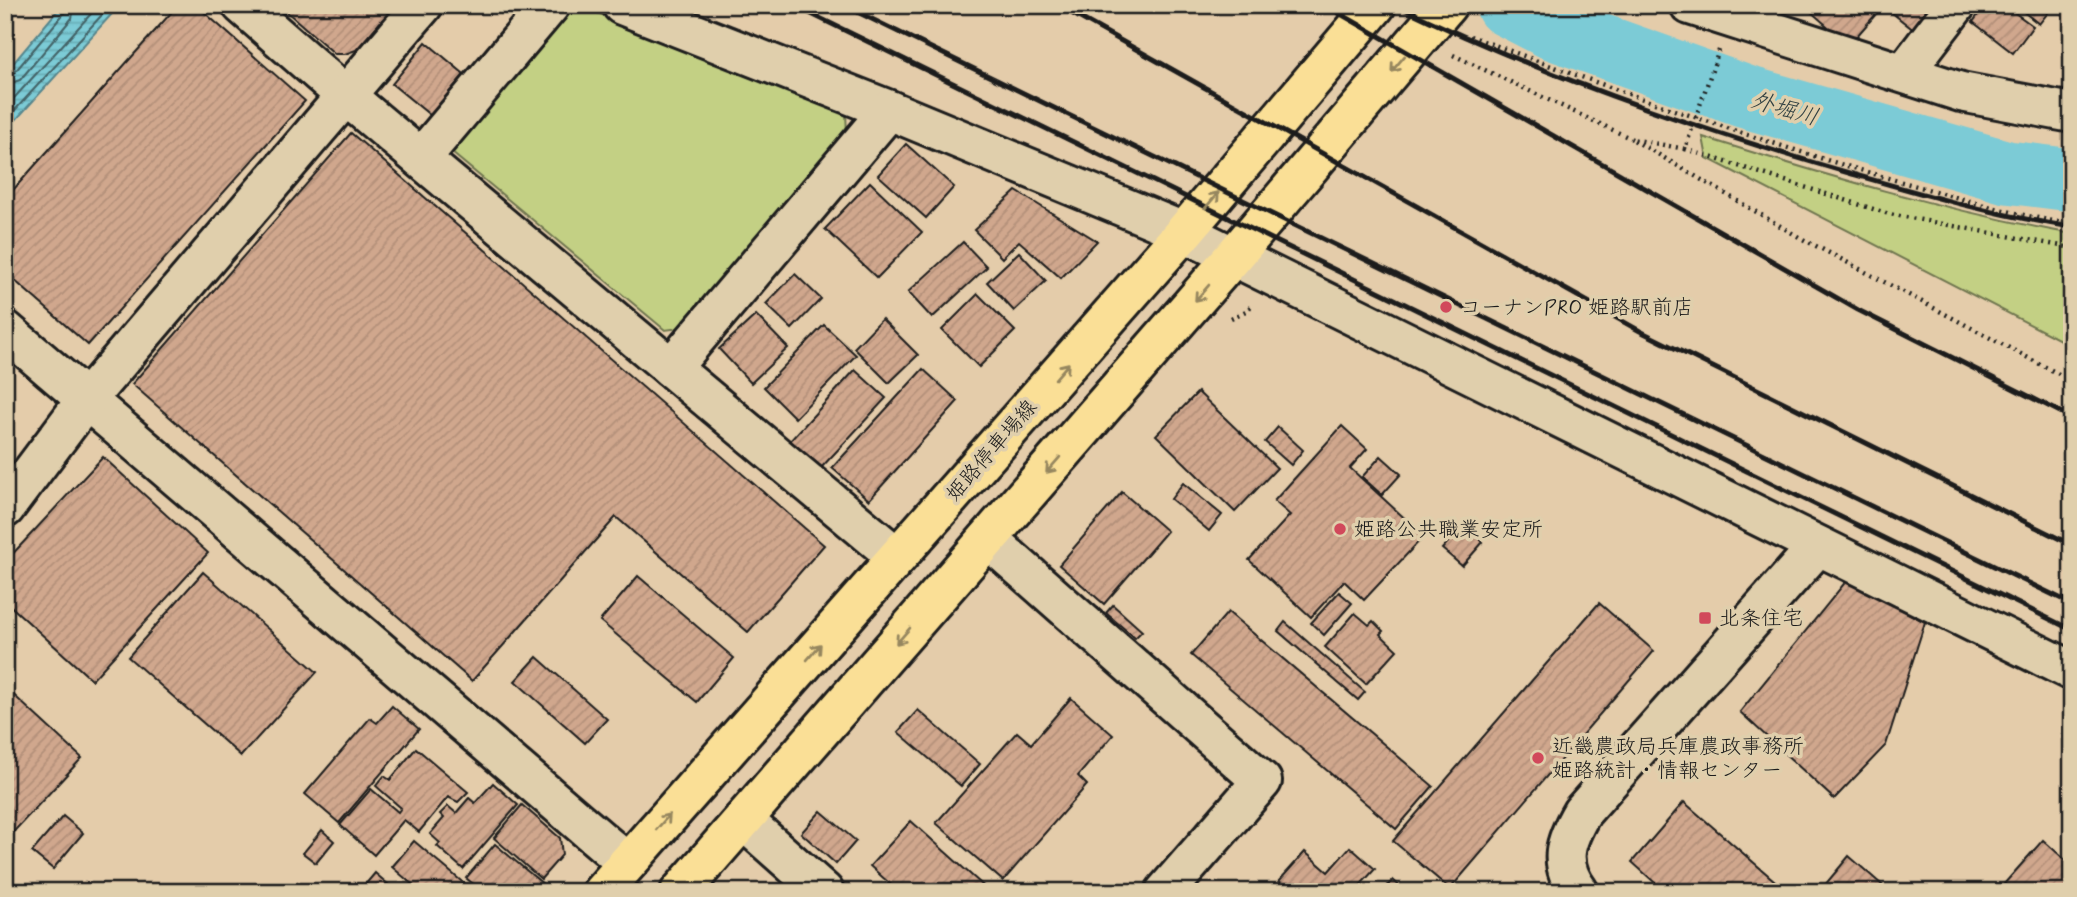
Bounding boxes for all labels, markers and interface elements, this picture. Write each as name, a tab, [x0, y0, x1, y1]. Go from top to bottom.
one-way arrow	[1390, 55, 1406, 73]
water label: 外堀川	[1747, 86, 1822, 134]
one-way arrow	[1204, 191, 1220, 209]
one-way arrow	[1194, 284, 1210, 302]
place label: コーナンPRO 姫路駅前店	[1460, 294, 1693, 322]
marker: コーナンPRO 姫路駅前店	[1438, 299, 1454, 315]
one-way arrow	[1054, 362, 1070, 380]
street label: 姫路停車場線	[940, 394, 1044, 507]
one-way arrow	[1045, 455, 1061, 473]
place label: 姫路公共職業安定所	[1354, 516, 1543, 544]
marker: 姫路公共職業安定所	[1332, 521, 1348, 537]
place label: 北条住宅	[1719, 605, 1803, 633]
marker: 北条住宅	[1697, 610, 1713, 626]
one-way arrow	[895, 627, 911, 645]
one-way arrow	[806, 643, 822, 661]
place label: 近畿農政局兵庫農政事務所 姫路統計・情報センター	[1552, 733, 1804, 785]
marker: 近畿農政局兵庫農政事務所 姫路統計・情報センター	[1530, 750, 1546, 766]
one-way arrow	[655, 813, 671, 831]

